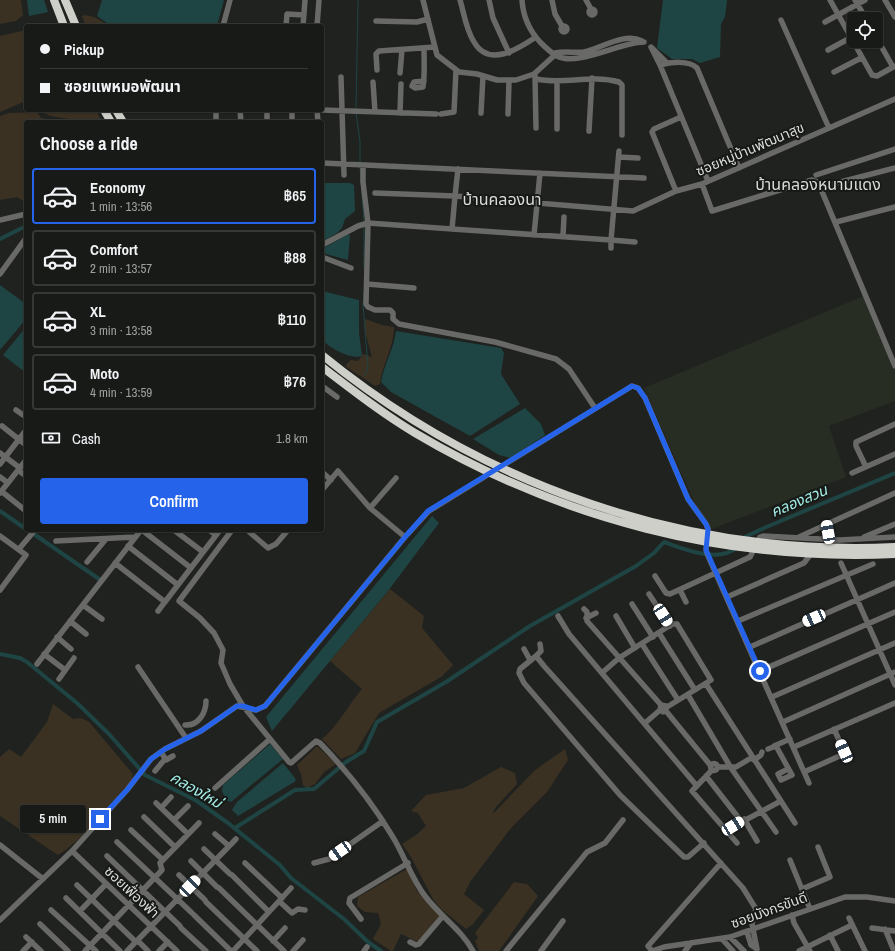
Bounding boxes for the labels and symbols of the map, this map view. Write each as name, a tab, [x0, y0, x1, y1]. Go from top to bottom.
street label: ซอยหมู่บ้านพัฒนาสุข	[693, 118, 807, 180]
district label: บ้านคลองหนามแดง	[755, 173, 881, 195]
district label: บ้านคลองนา	[462, 188, 542, 210]
water label: คลองสวน	[767, 479, 831, 522]
car	[820, 519, 836, 545]
car	[651, 602, 675, 628]
car	[801, 608, 827, 628]
route start	[751, 662, 769, 680]
car	[834, 738, 854, 764]
water label: คลองใหม่	[166, 766, 228, 814]
callout: 5 min	[20, 805, 86, 833]
route end	[91, 810, 109, 828]
car	[720, 815, 746, 837]
car	[327, 839, 353, 863]
street label: ซอยเฟื่องฟ้า	[101, 861, 164, 922]
car	[177, 873, 203, 899]
street label: ซอยมังกรขันดี	[728, 888, 810, 932]

